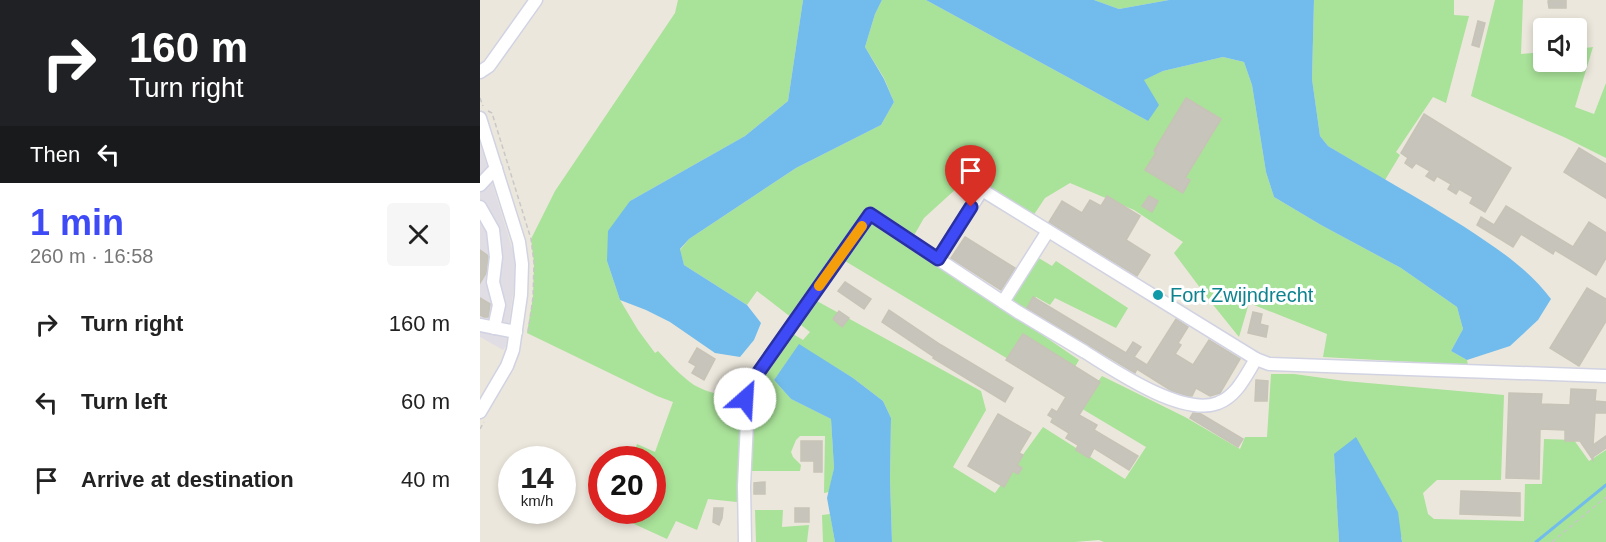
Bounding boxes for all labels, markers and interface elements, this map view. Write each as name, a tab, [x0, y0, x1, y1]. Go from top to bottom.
map controls	[1533, 18, 1587, 72]
button: sound	[1533, 18, 1587, 72]
icon: right	[30, 24, 108, 102]
text: 160 m	[129, 24, 248, 71]
text: Turn right	[129, 73, 244, 103]
icon: left	[92, 138, 125, 171]
text: Then	[30, 142, 80, 167]
pin	[945, 145, 996, 207]
icon: arrive	[954, 154, 987, 187]
text: 1 min	[30, 202, 124, 243]
button: close	[387, 203, 450, 266]
text: 260 m · 16:58	[30, 245, 153, 267]
place label: Fort Zwijndrecht	[1170, 284, 1314, 306]
marker: Fort Zwijndrecht	[1151, 288, 1165, 302]
icon: right	[30, 308, 63, 341]
text: Turn right	[81, 311, 183, 336]
text: 160 m	[389, 311, 450, 336]
position arrow	[713, 367, 777, 431]
icon: left	[30, 386, 63, 419]
text: Turn left	[81, 389, 167, 414]
text: 60 m	[401, 389, 450, 414]
speed limit sign: 20	[588, 446, 666, 524]
text: 14	[520, 461, 554, 494]
icon: arrive	[30, 464, 63, 497]
text: Arrive at destination	[81, 467, 294, 492]
text: 40 m	[401, 467, 450, 492]
text: km/h	[521, 492, 553, 509]

